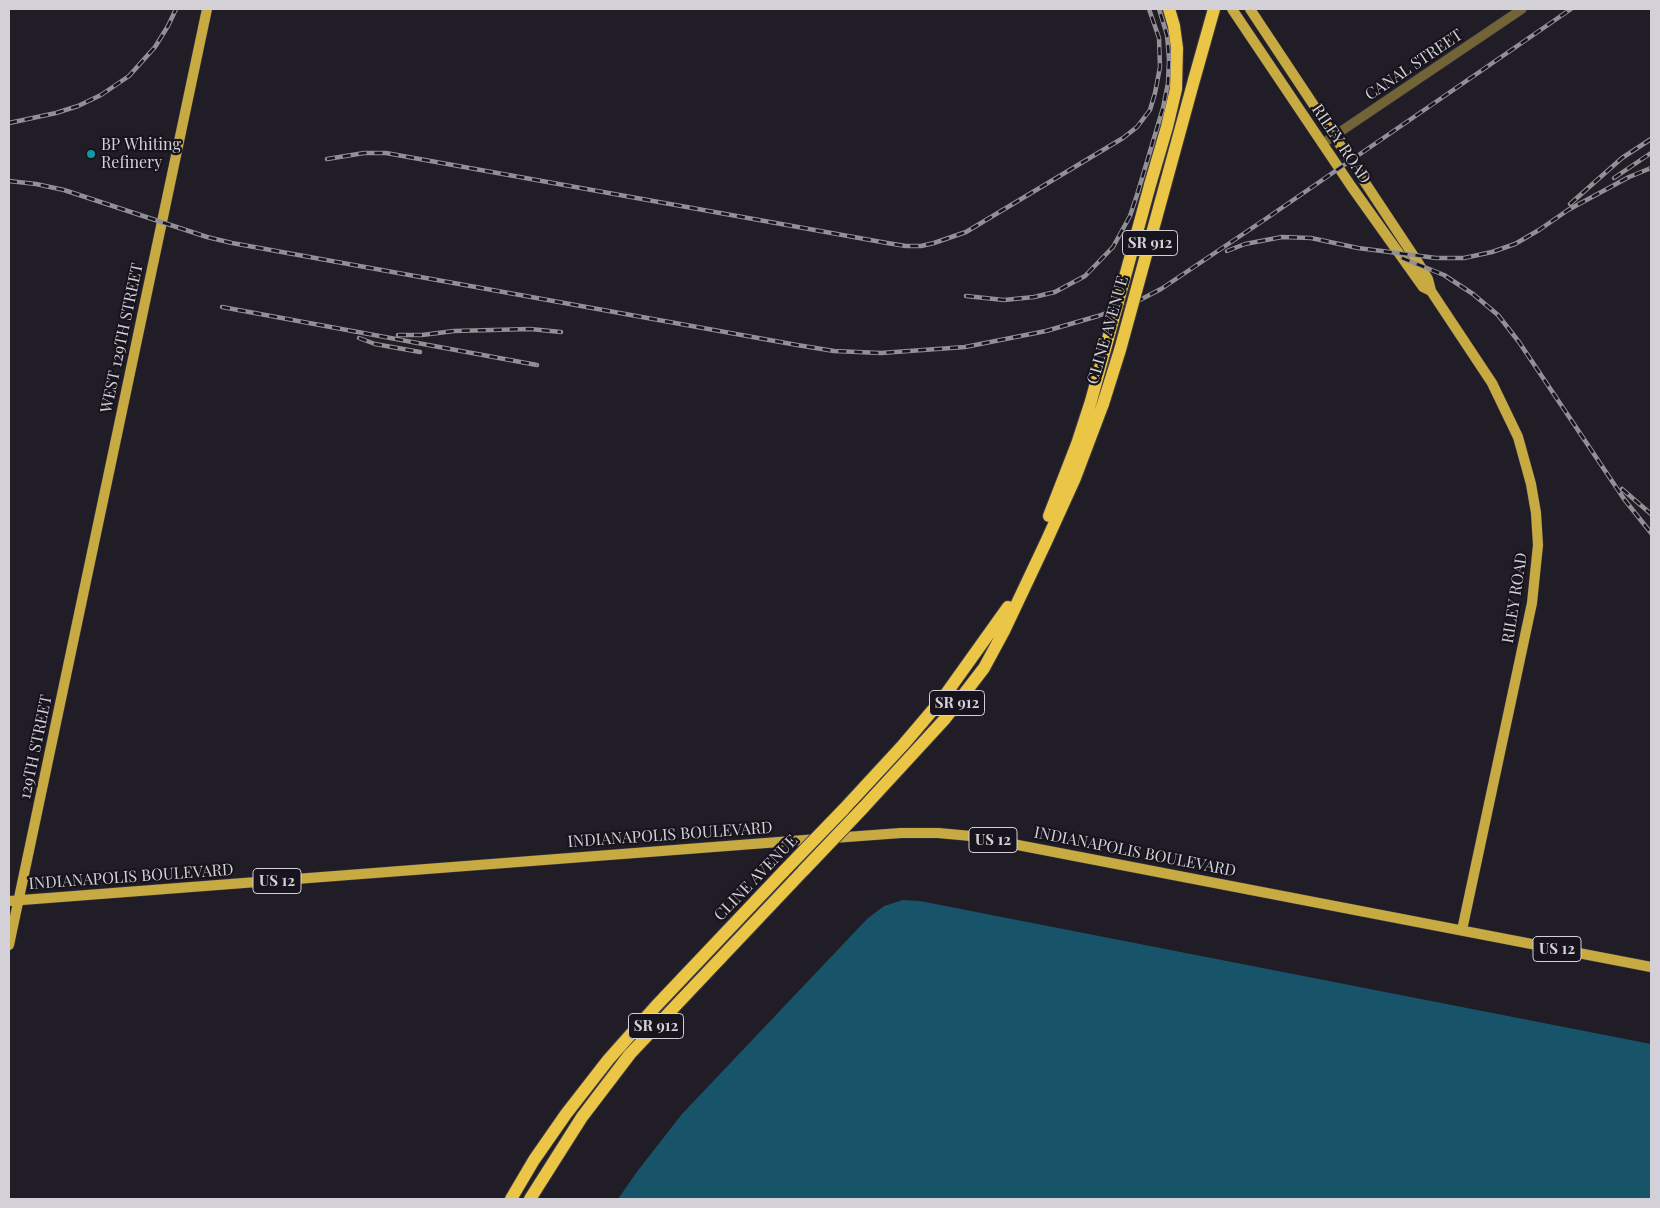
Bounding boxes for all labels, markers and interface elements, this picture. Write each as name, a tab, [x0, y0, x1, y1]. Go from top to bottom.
street label: CANAL STREET	[1362, 25, 1466, 105]
street label: RILEY ROAD	[1307, 101, 1375, 187]
place label: BP Whiting Refinery	[101, 135, 181, 173]
marker: BP Whiting Refinery	[85, 148, 97, 160]
road number: SR 912	[1122, 230, 1178, 256]
street label: WEST 129TH STREET	[97, 261, 147, 415]
street label: CLINE AVENUE	[1083, 274, 1133, 386]
street label: RILEY ROAD	[1498, 551, 1532, 645]
road number: SR 912	[930, 690, 984, 716]
street label: 129TH STREET	[16, 693, 56, 801]
street label: INDIANAPOLIS BOULEVARD	[567, 818, 773, 852]
street label: INDIANAPOLIS BOULEVARD	[1032, 823, 1238, 881]
road number: US 12	[969, 828, 1017, 852]
street label: CLINE AVENUE	[710, 831, 802, 925]
street label: INDIANAPOLIS BOULEVARD	[28, 860, 234, 894]
road number: US 12	[253, 868, 301, 894]
road number: US 12	[1533, 936, 1581, 962]
road number: SR 912	[628, 1014, 684, 1038]

